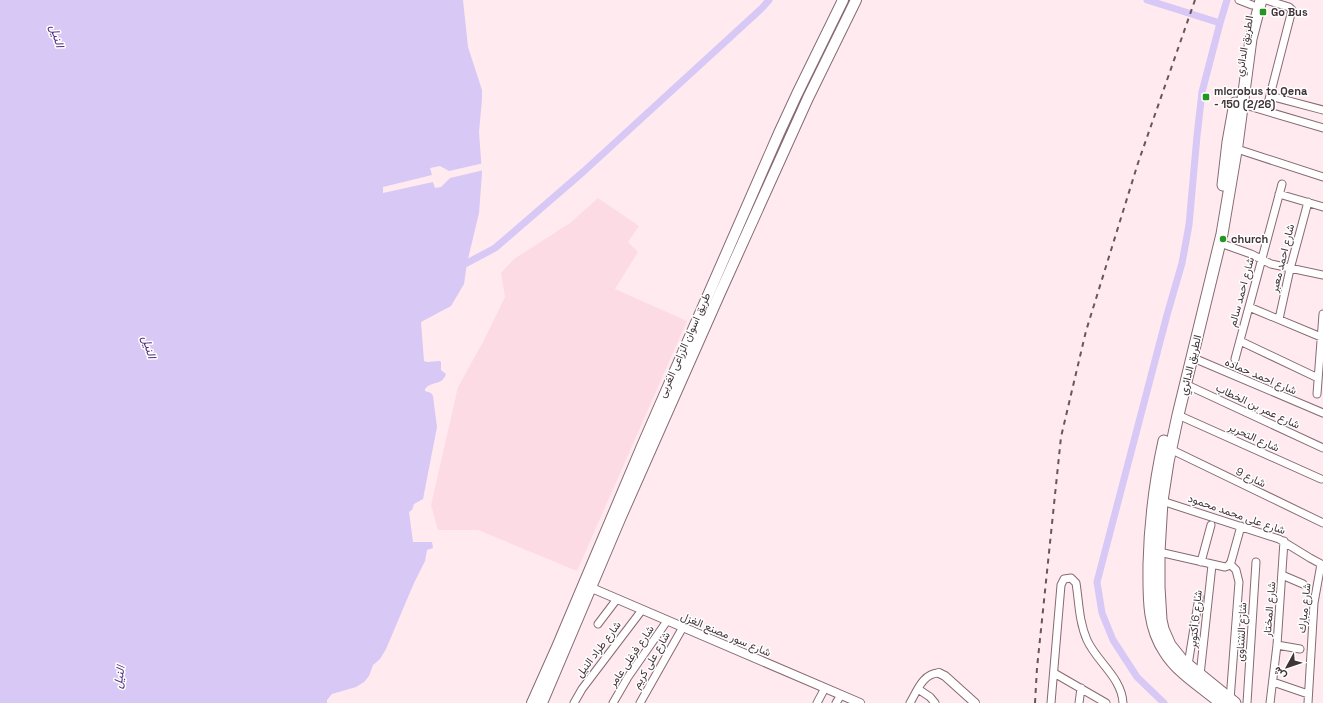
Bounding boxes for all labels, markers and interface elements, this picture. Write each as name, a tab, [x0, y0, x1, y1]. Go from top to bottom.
place label: Go Bus	[1271, 5, 1308, 19]
marker: Go Bus	[1258, 7, 1268, 17]
street label: الطريق الدائري	[1232, 14, 1259, 78]
water label: النيل	[46, 23, 68, 51]
place label: microbus to Qena - 150 (2/26)	[1214, 84, 1308, 112]
marker: microbus to Qena - 150 (2/26)	[1201, 92, 1211, 102]
street label: شارع احمد معبر	[1266, 222, 1298, 295]
place label: church	[1231, 232, 1269, 246]
marker: church	[1218, 234, 1228, 244]
street label: شارع احمد سالم	[1225, 255, 1258, 329]
street label: طريق اسوان الزراعى الغربى	[655, 290, 713, 400]
street label: الطريق الدائري	[1176, 333, 1207, 397]
water label: النيل	[138, 334, 160, 362]
street label: شارع احمد حماده	[1223, 355, 1299, 398]
street label: شارع عمر بن الخطاب	[1213, 380, 1303, 433]
street label: شارع التحرير	[1225, 419, 1282, 456]
street label: شارع 9	[1233, 464, 1269, 491]
street label: شارع على محمد محمود	[1186, 491, 1288, 538]
street label: شارع المختار	[1260, 581, 1279, 638]
street label: شارع مبارك	[1294, 582, 1315, 634]
street label: شارع 6 أكتوبر	[1185, 589, 1206, 650]
street label: شارع الشناوى	[1232, 602, 1251, 662]
street label: شارع سور مصنع الغزل	[678, 609, 773, 660]
street label: شارع طراد النيل	[572, 618, 625, 681]
street label: شارع فرغلى عامر	[605, 622, 658, 691]
street label: شارع على كريم	[629, 629, 674, 692]
north arrow	[1267, 647, 1307, 687]
water label: النيل	[109, 663, 129, 690]
text: ش	[1270, 664, 1289, 683]

